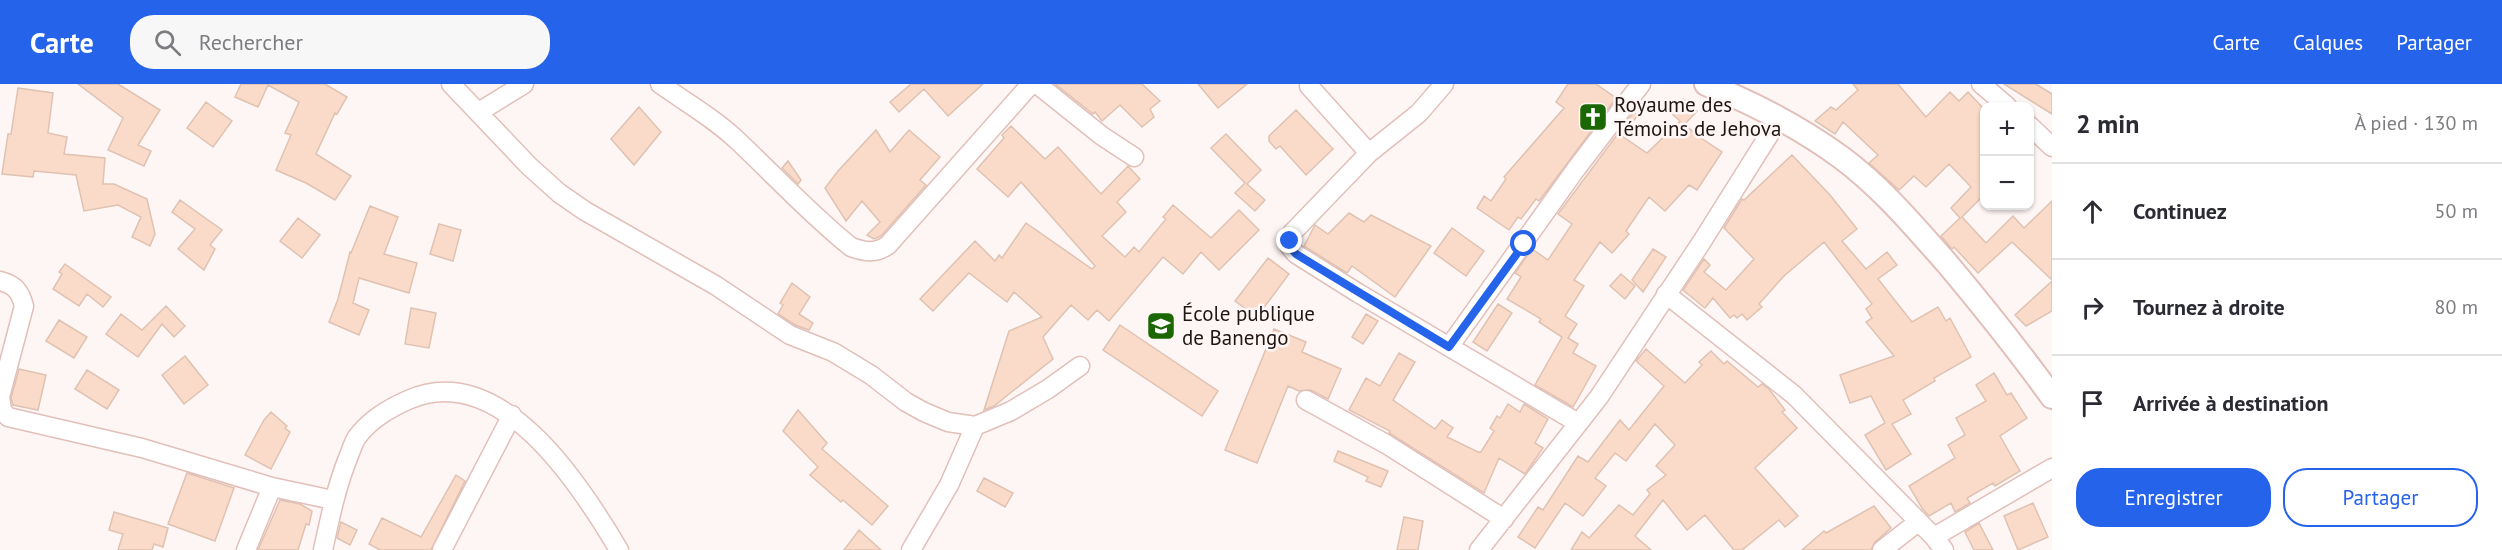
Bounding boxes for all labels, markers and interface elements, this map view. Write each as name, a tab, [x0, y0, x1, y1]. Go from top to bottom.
search box	[130, 15, 550, 69]
text: Carte	[30, 24, 94, 61]
icon: search	[151, 26, 184, 59]
text: Rechercher	[199, 28, 303, 56]
text: Carte	[2213, 29, 2260, 56]
text: Calques	[2293, 29, 2363, 56]
text: Partager	[2396, 29, 2472, 56]
place label: Royaume des Témoins de Jehova	[1614, 91, 1781, 142]
church icon: Royaume des Témoins de Jehova	[1577, 101, 1609, 133]
map controls	[1980, 102, 2034, 210]
button: +	[1980, 102, 2034, 156]
text: 2 min	[2076, 107, 2139, 140]
text: À pied · 130 m	[2354, 110, 2478, 136]
button: −	[1980, 156, 2034, 210]
icon: ahead	[2076, 195, 2109, 228]
text: Continuez	[2133, 197, 2227, 225]
text: 50 m	[2435, 198, 2478, 224]
route end	[1276, 227, 1302, 253]
route start	[1510, 230, 1536, 256]
icon: right	[2076, 291, 2109, 324]
text: Tournez à droite	[2133, 293, 2285, 321]
text: 80 m	[2435, 294, 2478, 320]
place label: École publique de Banengo	[1182, 300, 1315, 351]
school or university icon: École publique de Banengo	[1145, 310, 1177, 342]
icon: arrive	[2076, 387, 2109, 420]
text: Arrivée à destination	[2133, 389, 2329, 417]
button: Enregistrer	[2076, 468, 2271, 527]
button: Partager	[2283, 468, 2478, 527]

